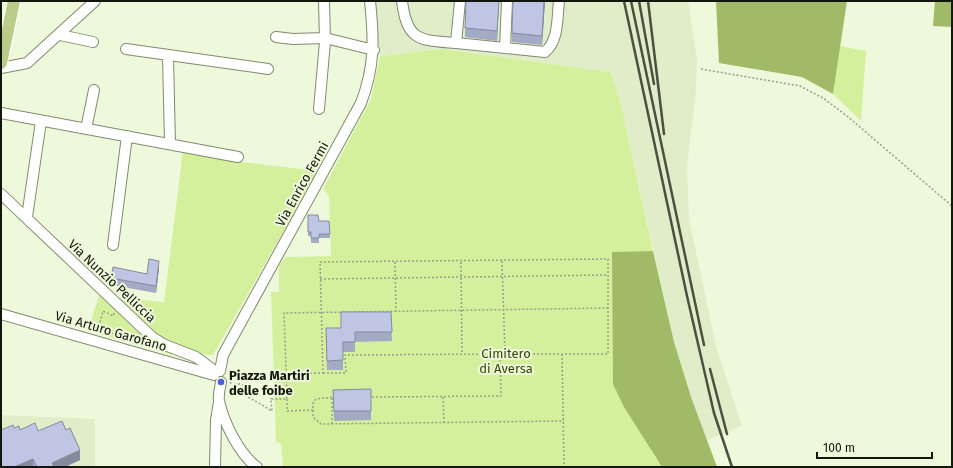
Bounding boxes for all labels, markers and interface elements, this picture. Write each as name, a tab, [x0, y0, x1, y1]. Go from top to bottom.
street label: Via Enrico Fermi	[273, 139, 331, 229]
street label: Via Nunzio Pelliccia	[65, 237, 159, 325]
street label: Via Arturo Garofano	[53, 308, 169, 354]
park label: Cimitero di Aversa	[479, 346, 533, 376]
place label: Piazza Martiri delle foibe	[229, 368, 310, 398]
marker: Piazza Martiri delle foibe	[216, 377, 226, 387]
scale bar	[817, 434, 932, 460]
text: 100 m	[823, 441, 855, 455]

